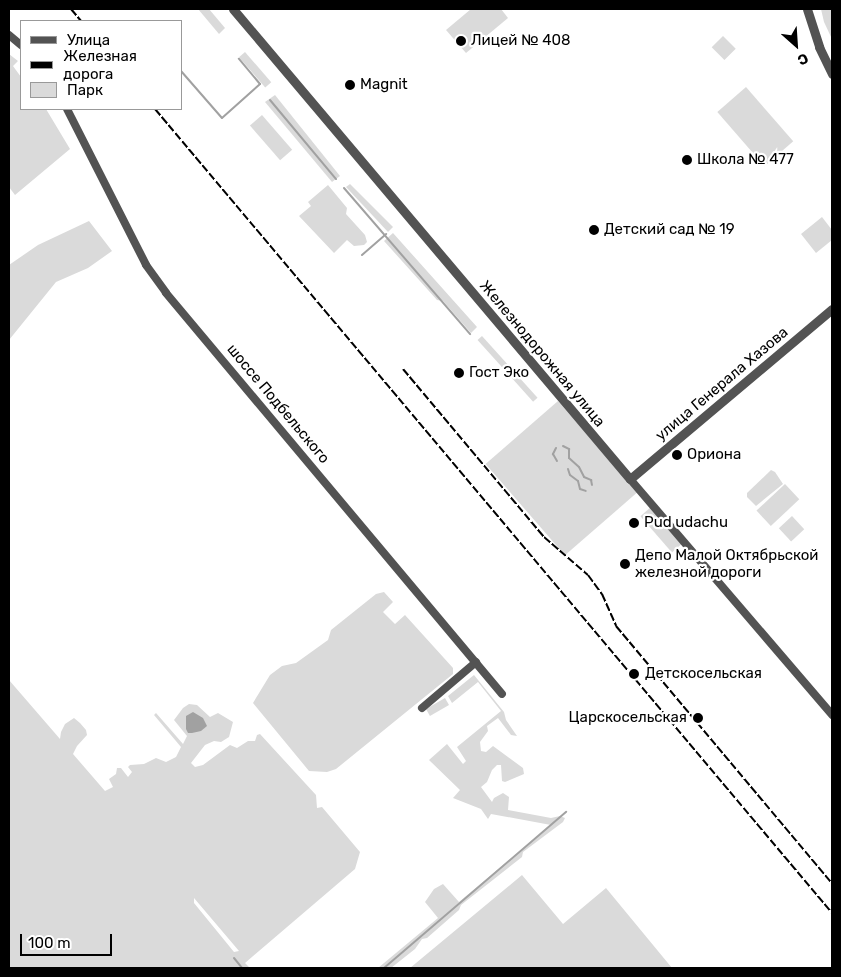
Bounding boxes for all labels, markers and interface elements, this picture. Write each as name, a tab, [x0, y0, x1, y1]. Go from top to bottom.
legend	[20, 20, 182, 110]
north arrow	[771, 20, 821, 70]
text: Улица	[67, 31, 110, 49]
place label: Лицей № 408	[471, 32, 571, 50]
marker: Лицей № 408	[455, 35, 467, 47]
text: Железная дорога	[63, 47, 137, 83]
text: С	[795, 49, 811, 69]
place label: Magnit	[360, 76, 408, 94]
marker: Magnit	[344, 79, 356, 91]
text: Парк	[67, 81, 103, 99]
place label: Школа № 477	[697, 151, 794, 169]
marker: Школа № 477	[681, 154, 693, 166]
place label: Детский сад № 19	[604, 221, 735, 239]
marker: Детский сад № 19	[588, 224, 600, 236]
street label: Железнодорожная улица	[476, 277, 608, 431]
street label: улица Генерала Хазова	[652, 323, 792, 445]
street label: шоссе Подбельского	[223, 341, 333, 467]
place label: Гост Эко	[469, 364, 529, 382]
marker: Гост Эко	[453, 367, 465, 379]
place label: Ориона	[687, 446, 741, 464]
marker: Ориона	[671, 449, 683, 461]
place label: Pud udachu	[644, 514, 728, 532]
marker: Pud udachu	[628, 517, 640, 529]
place label: Депо Малой Октябрьской железной дороги	[635, 546, 818, 581]
marker: Депо Малой Октябрьской железной дороги	[619, 558, 631, 570]
place label: Детскосельская	[645, 665, 762, 683]
marker: Детскосельская	[627, 667, 641, 681]
place label: Царскосельская	[569, 709, 687, 727]
marker: Царскосельская	[691, 711, 705, 725]
scale bar	[22, 924, 115, 956]
text: 100 m	[28, 934, 70, 952]

